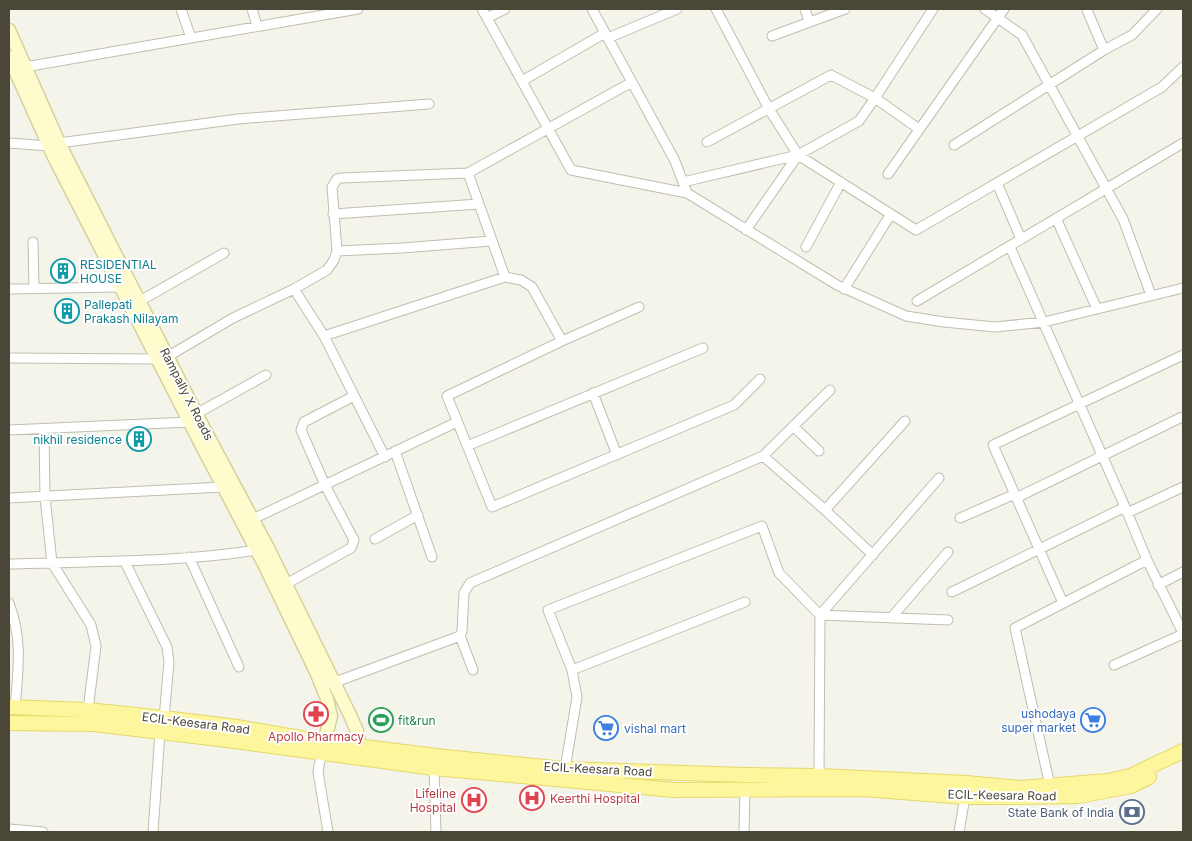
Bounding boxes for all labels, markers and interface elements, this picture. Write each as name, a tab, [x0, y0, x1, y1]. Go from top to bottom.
place label: RESIDENTIAL HOUSE	[80, 257, 157, 286]
building icon: RESIDENTIAL HOUSE	[50, 258, 76, 284]
place label: Pallepati Prakash Nilayam	[84, 297, 178, 326]
building icon: Pallepati Prakash Nilayam	[54, 298, 80, 324]
street label: Rampally X Roads	[157, 345, 217, 443]
building icon: nikhil residence	[126, 426, 152, 452]
place label: nikhil residence	[33, 432, 122, 447]
pharmacy icon: Apollo Pharmacy	[303, 701, 329, 727]
place label: ushodaya super market	[1001, 706, 1076, 735]
sports icon: fit&run	[368, 707, 394, 733]
supermarket icon: ushodaya super market	[1080, 707, 1106, 733]
street label: ECIL-Keesara Road	[141, 709, 251, 737]
place label: fit&run	[398, 713, 436, 728]
supermarket icon: vishal mart	[593, 715, 619, 741]
place label: vishal mart	[624, 721, 686, 736]
place label: Apollo Pharmacy	[268, 729, 364, 744]
street label: ECIL-Keesara Road	[543, 759, 653, 779]
hospital icon: Keerthi Hospital	[519, 785, 545, 811]
place label: Lifeline Hospital	[410, 786, 456, 815]
hospital icon: Lifeline Hospital	[461, 787, 487, 813]
street label: ECIL-Keesara Road	[948, 787, 1056, 803]
place label: Keerthi Hospital	[550, 791, 640, 806]
bank icon: State Bank of India	[1119, 799, 1145, 825]
place label: State Bank of India	[1007, 805, 1114, 820]

